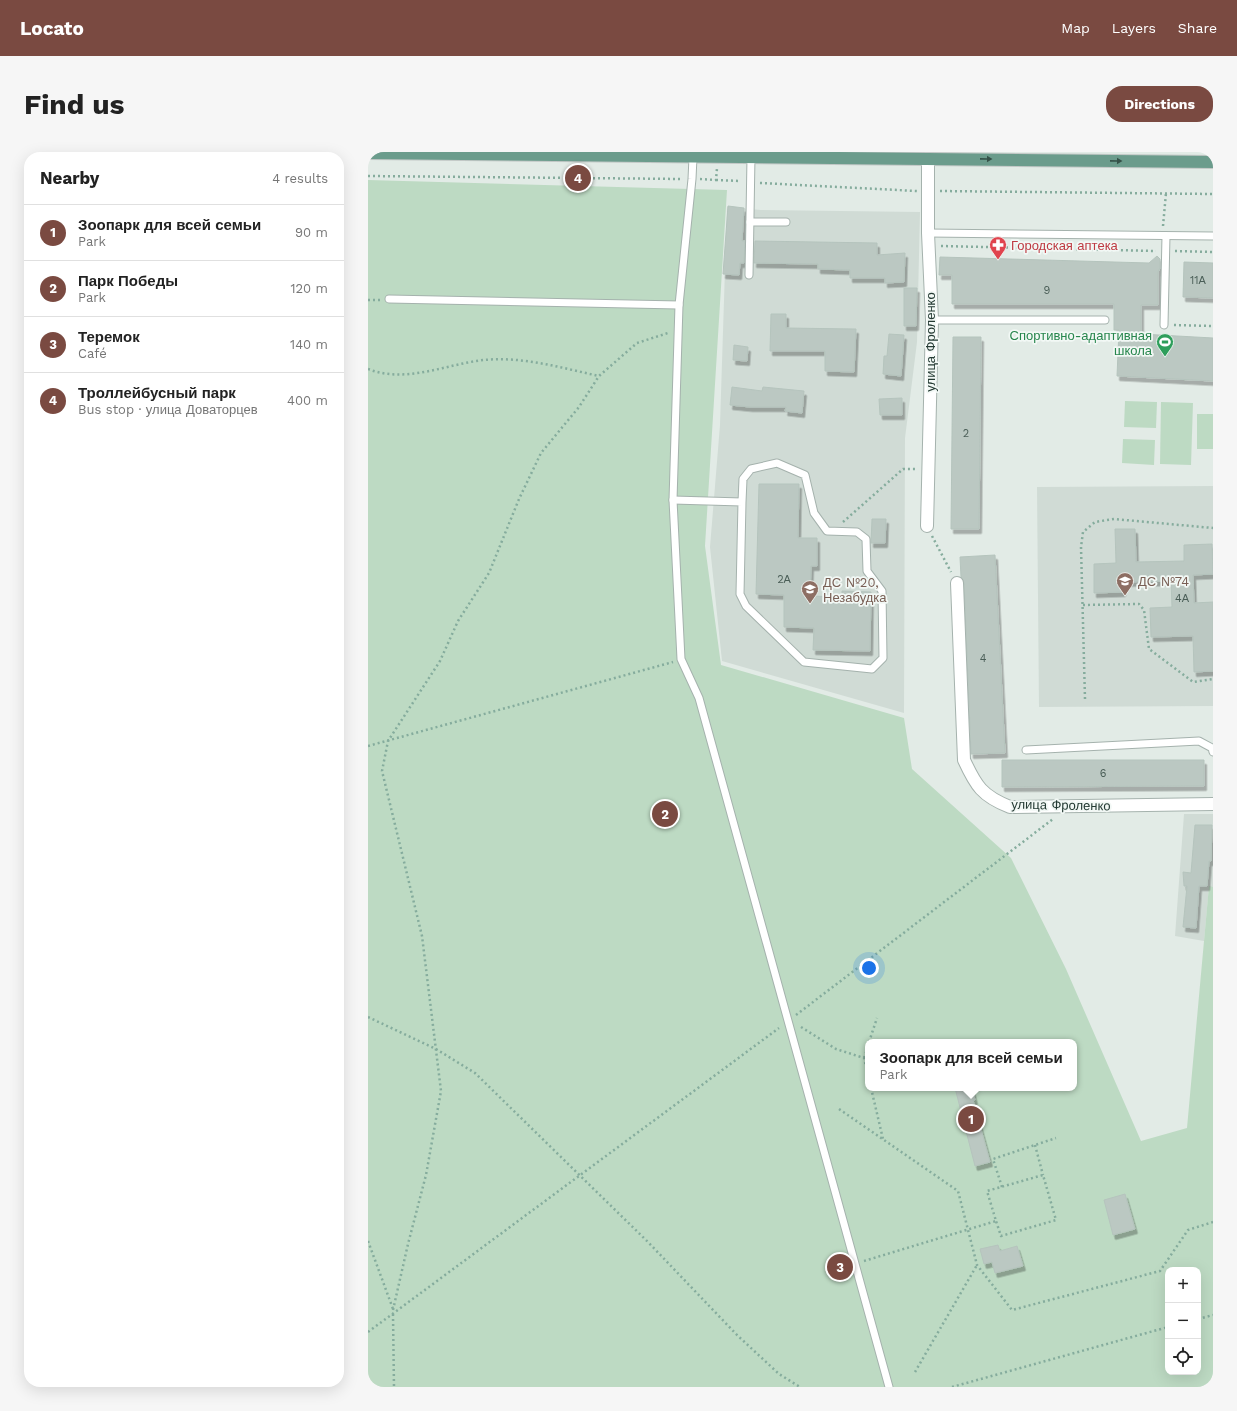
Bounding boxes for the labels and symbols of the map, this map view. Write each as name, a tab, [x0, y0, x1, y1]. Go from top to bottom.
one-way arrow	[980, 156, 992, 163]
one-way arrow	[1110, 158, 1123, 164]
pin: 4	[565, 163, 591, 193]
pharmacy icon: Городская аптека	[988, 235, 1008, 260]
place label: Городская аптека	[1011, 238, 1119, 253]
house number: 11А	[1190, 274, 1207, 287]
house number: 9	[1044, 284, 1051, 297]
street label: улица Фроленко	[923, 292, 938, 392]
place label: Спортивно-адаптивная школа	[1010, 328, 1153, 358]
sports icon: Спортивно-адаптивная школа	[1155, 332, 1175, 357]
house number: 2	[963, 427, 969, 440]
school or university icon: ДС №74	[1115, 571, 1135, 596]
house number: 2А	[777, 573, 792, 586]
place label: ДС №74	[1138, 574, 1189, 589]
place label: ДС №20, Незабудка	[823, 575, 887, 605]
school or university icon: ДС №20, Незабудка	[800, 579, 820, 604]
house number: 4А	[1175, 592, 1190, 605]
house number: 4	[980, 652, 987, 665]
house number: 6	[1100, 767, 1107, 780]
street label: улица Фроленко	[1011, 797, 1111, 813]
pin: 2	[652, 799, 678, 829]
your location	[859, 958, 879, 978]
pin: 1	[958, 1104, 984, 1134]
pin: 3	[827, 1252, 853, 1282]

